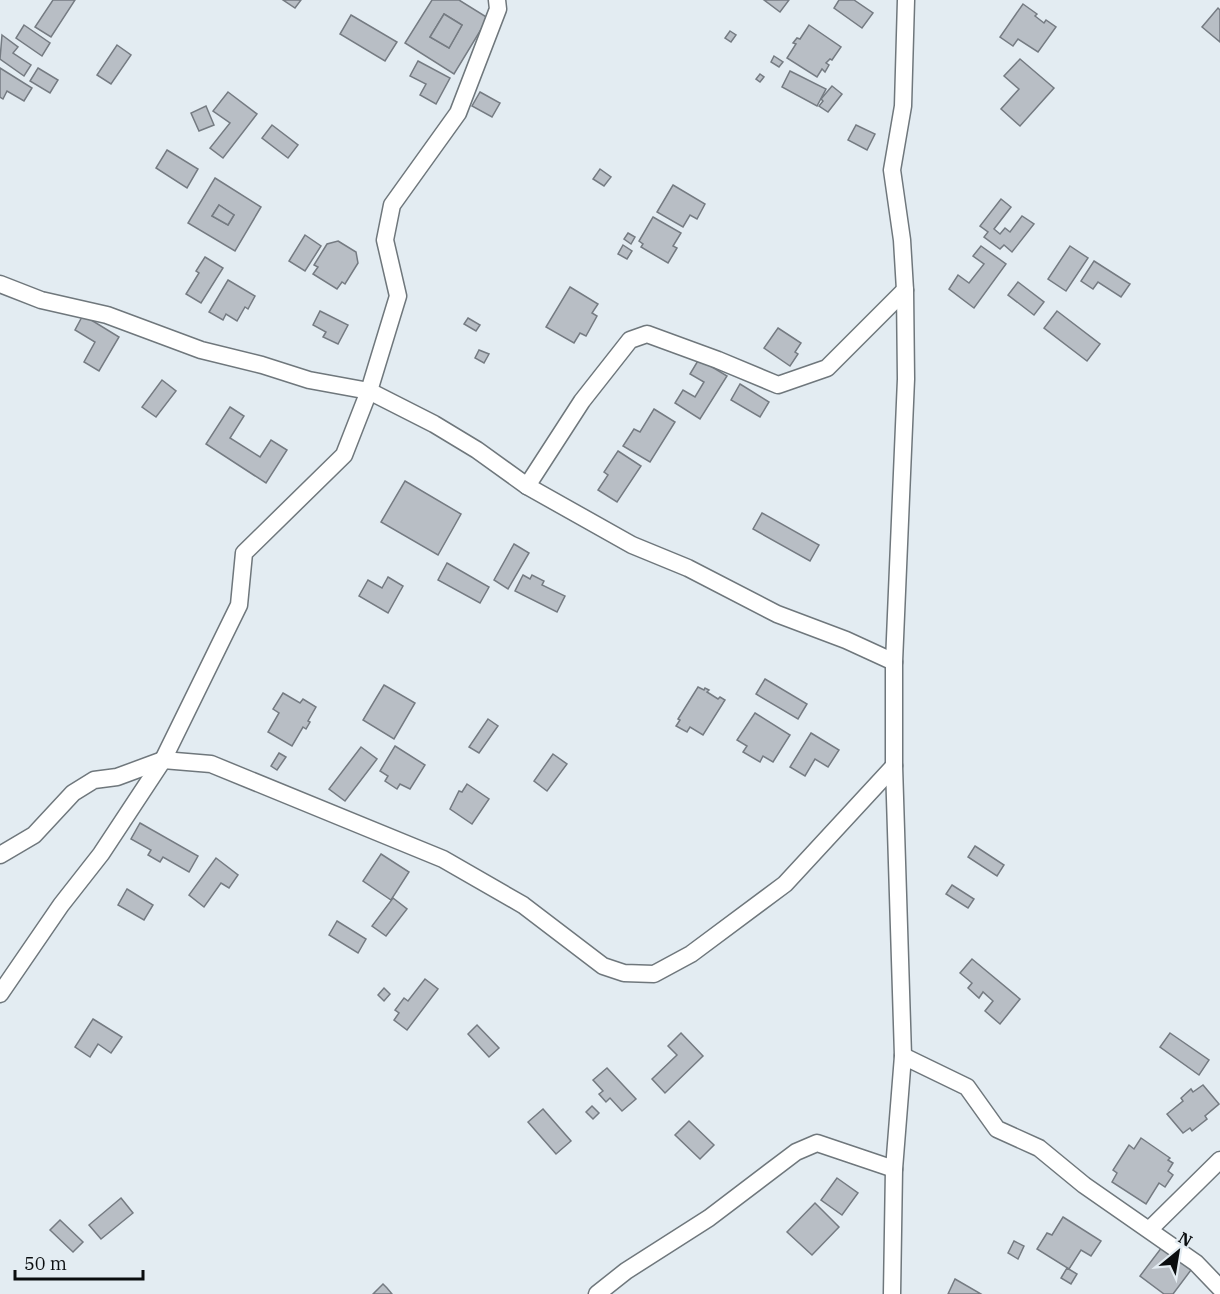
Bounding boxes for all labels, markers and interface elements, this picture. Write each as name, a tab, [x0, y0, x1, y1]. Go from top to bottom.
north arrow	[1148, 1222, 1208, 1282]
text: N	[1175, 1227, 1196, 1251]
scale bar	[15, 1243, 142, 1281]
text: 50 m	[24, 1252, 67, 1275]

